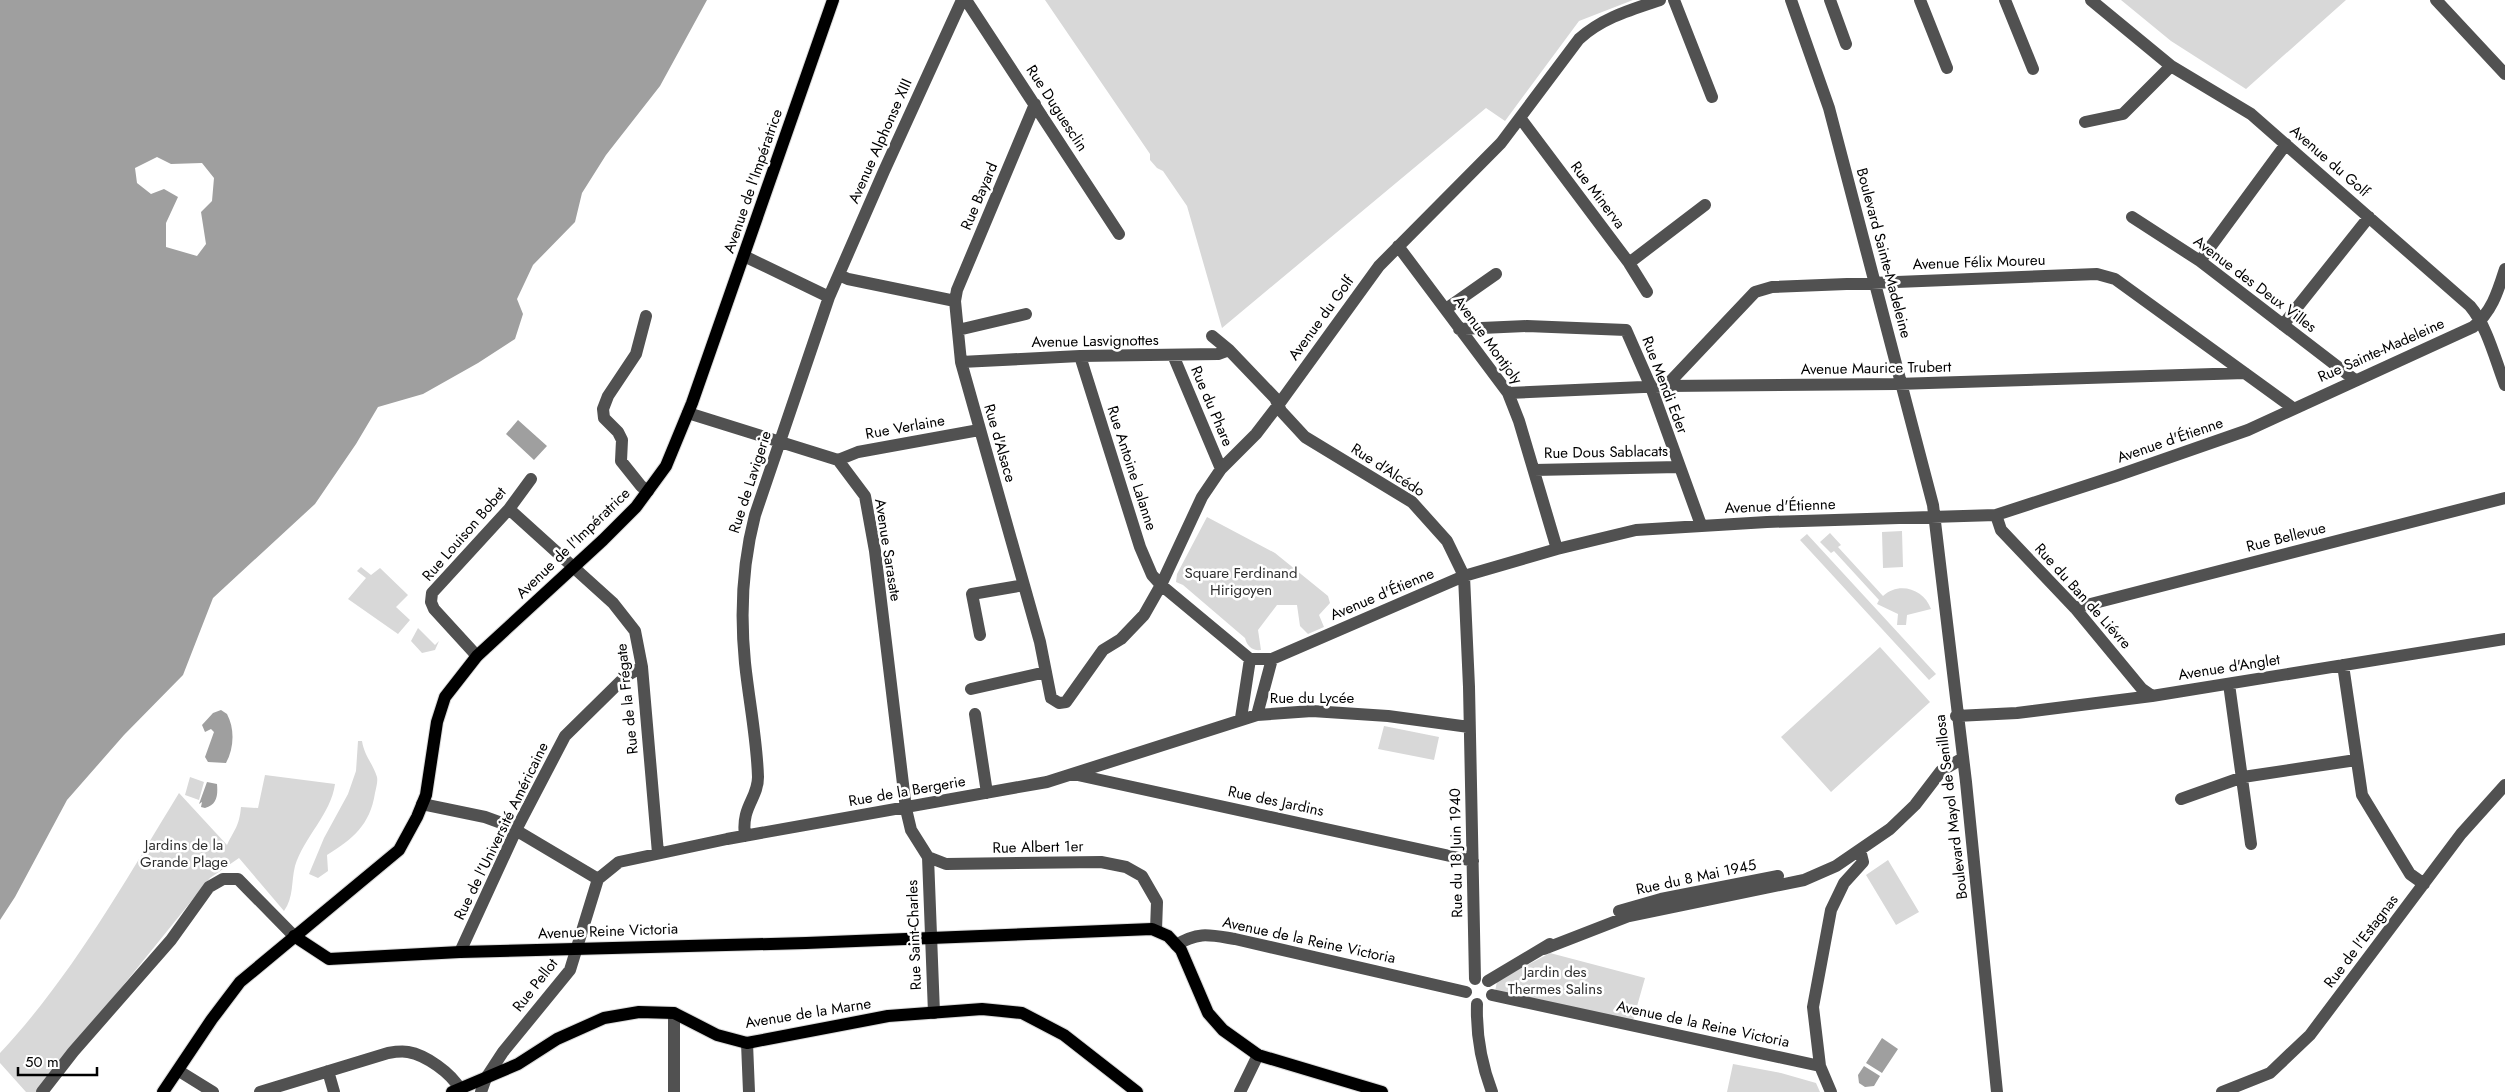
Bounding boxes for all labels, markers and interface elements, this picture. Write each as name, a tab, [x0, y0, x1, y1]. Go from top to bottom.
street label: Rue Duguesclin	[1021, 60, 1093, 156]
street label: Avenue Alphonse XIII	[843, 75, 917, 207]
street label: Avenue de l'Impératrice	[718, 106, 788, 256]
street label: Avenue du Golf	[2285, 120, 2375, 202]
street label: Rue Minerva	[1565, 157, 1631, 233]
street label: Rue Bayard	[955, 159, 1003, 233]
street label: Boulevard Sainte-Madeleine	[1851, 165, 1917, 341]
street label: Avenue des Deux Villes	[2189, 230, 2321, 338]
street label: Avenue Félix Moureu	[1912, 249, 2046, 275]
street label: Avenue du Golf	[1283, 271, 1360, 365]
street label: Avenue Montjoly	[1448, 291, 1528, 389]
street label: Rue Sainte-Madeleine	[2314, 312, 2448, 388]
street label: Avenue Lasvignottes	[1031, 329, 1159, 353]
street label: Rue Mendi Eder	[1636, 333, 1694, 438]
street label: Avenue Maurice Trubert	[1800, 356, 1952, 380]
street label: Rue du Phare	[1185, 362, 1239, 450]
street label: Rue d'Alsace	[978, 401, 1022, 485]
street label: Rue Antoine Lalanne	[1101, 403, 1163, 534]
street label: Rue Verlaine	[864, 409, 947, 445]
street label: Avenue d'Étienne	[2114, 411, 2226, 468]
street label: Rue de Lavigerie	[723, 428, 777, 536]
street label: Rue d'Alcédo	[1347, 438, 1429, 502]
street label: Rue Dous Sablacats	[1544, 440, 1668, 464]
street label: Rue Louison Bobet	[417, 482, 511, 586]
street label: Avenue de l'Impératrice	[511, 482, 635, 603]
street label: Avenue d'Étienne	[1724, 493, 1836, 519]
street label: Avenue Sarasate	[869, 497, 907, 603]
street label: Rue Bellevue	[2244, 516, 2328, 557]
street label: Rue du Ban de Liévre	[2029, 538, 2137, 654]
park label: Square Ferdinand Hirigoyen	[1185, 562, 1297, 601]
street label: Avenue d'Étienne	[1327, 562, 1438, 626]
street label: Rue de la Frégate	[610, 642, 644, 756]
street label: Avenue d'Anglet	[2176, 648, 2282, 686]
street label: Rue du Lycée	[1270, 687, 1354, 709]
street label: Boulevard Mayol de Senillosa	[1929, 713, 1973, 901]
street label: Rue de l'Université Américaine	[448, 738, 554, 924]
street label: Rue de la Bergerie	[847, 770, 968, 812]
street label: Rue des Jardins	[1226, 780, 1326, 822]
street label: Rue du 18 Juin 1940	[1444, 788, 1468, 918]
park label: Jardins de la Grande Plage	[140, 834, 228, 873]
street label: Rue Albert 1er	[992, 835, 1085, 859]
street label: Rue du 8 Mai 1945	[1634, 854, 1758, 900]
street label: Rue Saint-Charles	[901, 880, 927, 990]
street label: Rue de l'Estagnas	[2319, 890, 2403, 992]
street label: Avenue de la Reine Victoria	[1220, 911, 1398, 969]
street label: Avenue Reine Victoria	[537, 918, 679, 944]
street label: Rue Pellot	[507, 953, 563, 1016]
park label: Jardin des Thermes Salins	[1508, 961, 1602, 1000]
street label: Avenue de la Marne	[743, 992, 873, 1034]
street label: Avenue de la Reine Victoria	[1614, 995, 1792, 1053]
scale bar	[18, 1044, 96, 1076]
text: 50 m	[25, 1051, 59, 1073]

